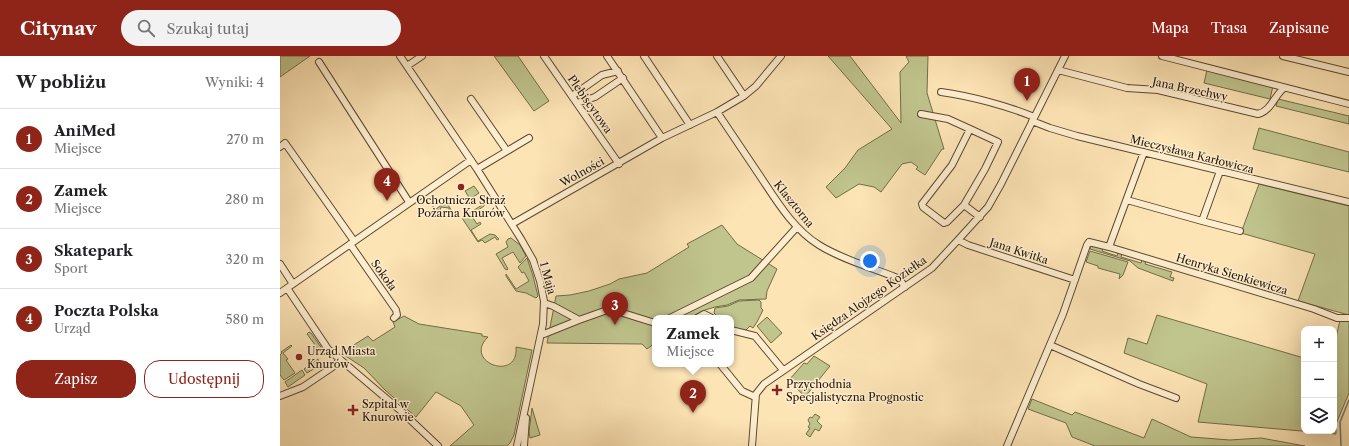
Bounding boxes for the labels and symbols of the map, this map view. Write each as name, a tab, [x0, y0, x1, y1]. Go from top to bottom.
pin: 1	[1014, 68, 1040, 101]
street label: Plebiscytowa	[565, 72, 615, 136]
street label: Jana Brzechwy	[1149, 74, 1230, 104]
street label: Mieczysława Karłowicza	[1128, 132, 1256, 176]
street label: Wolności	[556, 154, 607, 190]
pin: 4	[374, 168, 400, 201]
street label: Klasztorna	[771, 178, 817, 230]
marker: Ochotnicza Straż Pożarna Knurów	[456, 182, 466, 192]
place label: Ochotnicza Straż Pożarna Knurów	[416, 193, 506, 220]
street label: Jana Kwitka	[986, 234, 1050, 267]
street label: Henryka Sienkiewicza	[1174, 250, 1290, 298]
your location	[860, 251, 880, 271]
street label: Księdza Alojzego Koziełka	[809, 253, 929, 343]
street label: Sokoła	[368, 257, 400, 293]
street label: 1 Maja	[537, 260, 559, 296]
pin: 3	[602, 292, 628, 325]
place label: Urząd Miasta Knurów	[307, 344, 376, 371]
marker: Urząd Miasta Knurów	[294, 352, 304, 362]
place label: Przychodnia Specjalistyczna Prognostic	[786, 377, 924, 404]
pin: 2	[680, 380, 706, 413]
marker: Przychodnia Specjalistyczna Prognostic	[771, 384, 783, 396]
place label: Szpital w Knurowie	[362, 397, 414, 424]
marker: Szpital w Knurowie	[347, 404, 359, 416]

